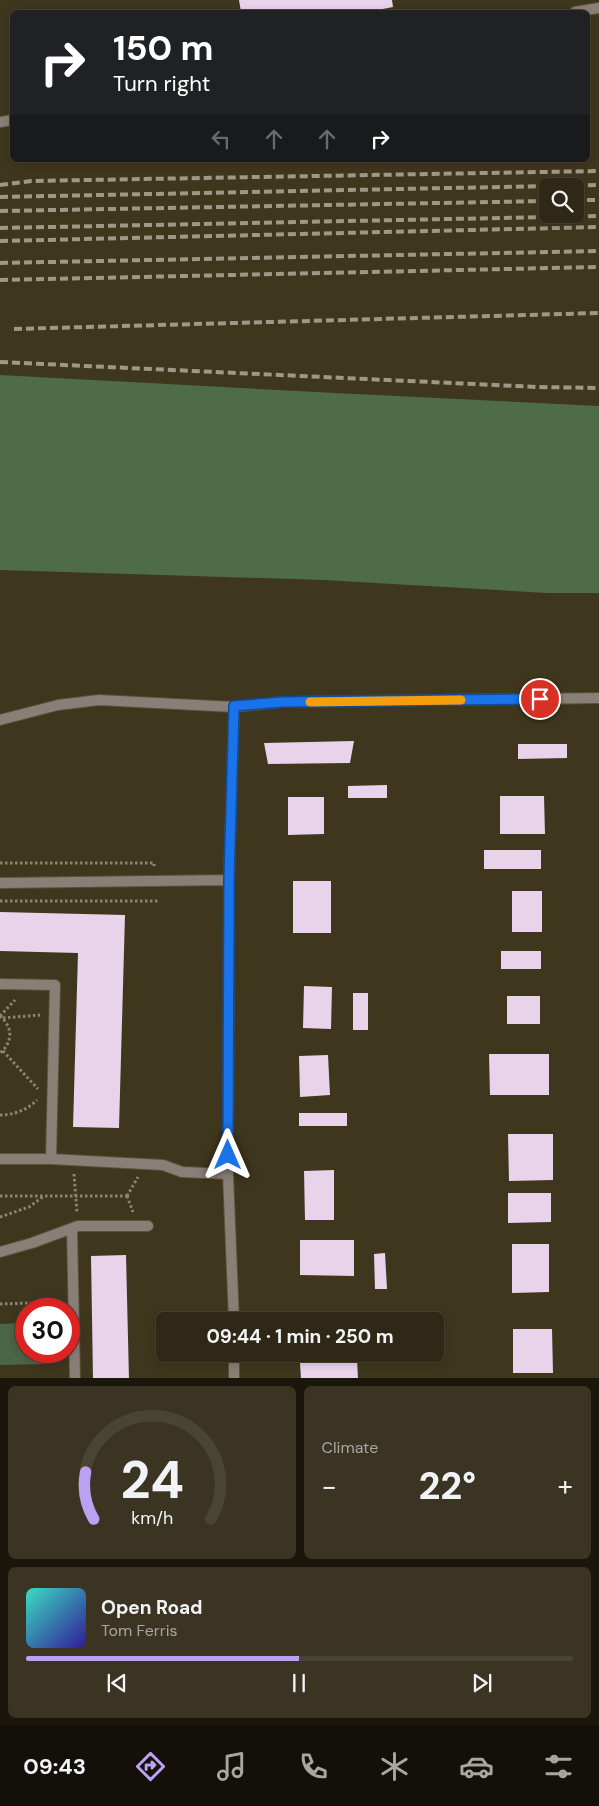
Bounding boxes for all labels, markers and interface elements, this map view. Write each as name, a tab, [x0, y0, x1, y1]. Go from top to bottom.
text: 150 m	[113, 25, 213, 71]
icon: right	[30, 30, 95, 95]
text: Turn right	[113, 69, 210, 98]
icon: left	[207, 125, 235, 153]
icon: ahead	[260, 125, 288, 153]
icon: ahead	[313, 125, 341, 153]
icon: right	[366, 125, 394, 153]
map controls	[539, 178, 584, 223]
button: search	[539, 178, 584, 223]
pin	[519, 678, 561, 720]
icon: arrive	[526, 685, 554, 713]
position arrow	[201, 1128, 253, 1180]
speed limit sign: 30	[15, 1298, 80, 1363]
text: 09:44 · 1 min · 250 m	[206, 1324, 394, 1349]
text: Climate	[322, 1437, 378, 1458]
text: 24	[120, 1446, 183, 1514]
text: 22°	[418, 1461, 476, 1511]
text: −	[322, 1468, 337, 1505]
text: +	[558, 1468, 573, 1505]
text: km/h	[131, 1506, 173, 1530]
text: Open Road	[101, 1595, 203, 1620]
text: Tom Ferris	[101, 1620, 178, 1641]
icon: previous	[103, 1669, 131, 1697]
icon: pause	[285, 1669, 313, 1697]
icon: next	[468, 1669, 496, 1697]
icon: directions	[133, 1749, 168, 1784]
icon: music	[214, 1749, 249, 1784]
icon: phone	[296, 1749, 331, 1784]
icon: climate	[377, 1749, 412, 1784]
icon: car	[459, 1749, 494, 1784]
icon: filters	[541, 1749, 576, 1784]
text: 09:43	[23, 1752, 86, 1781]

